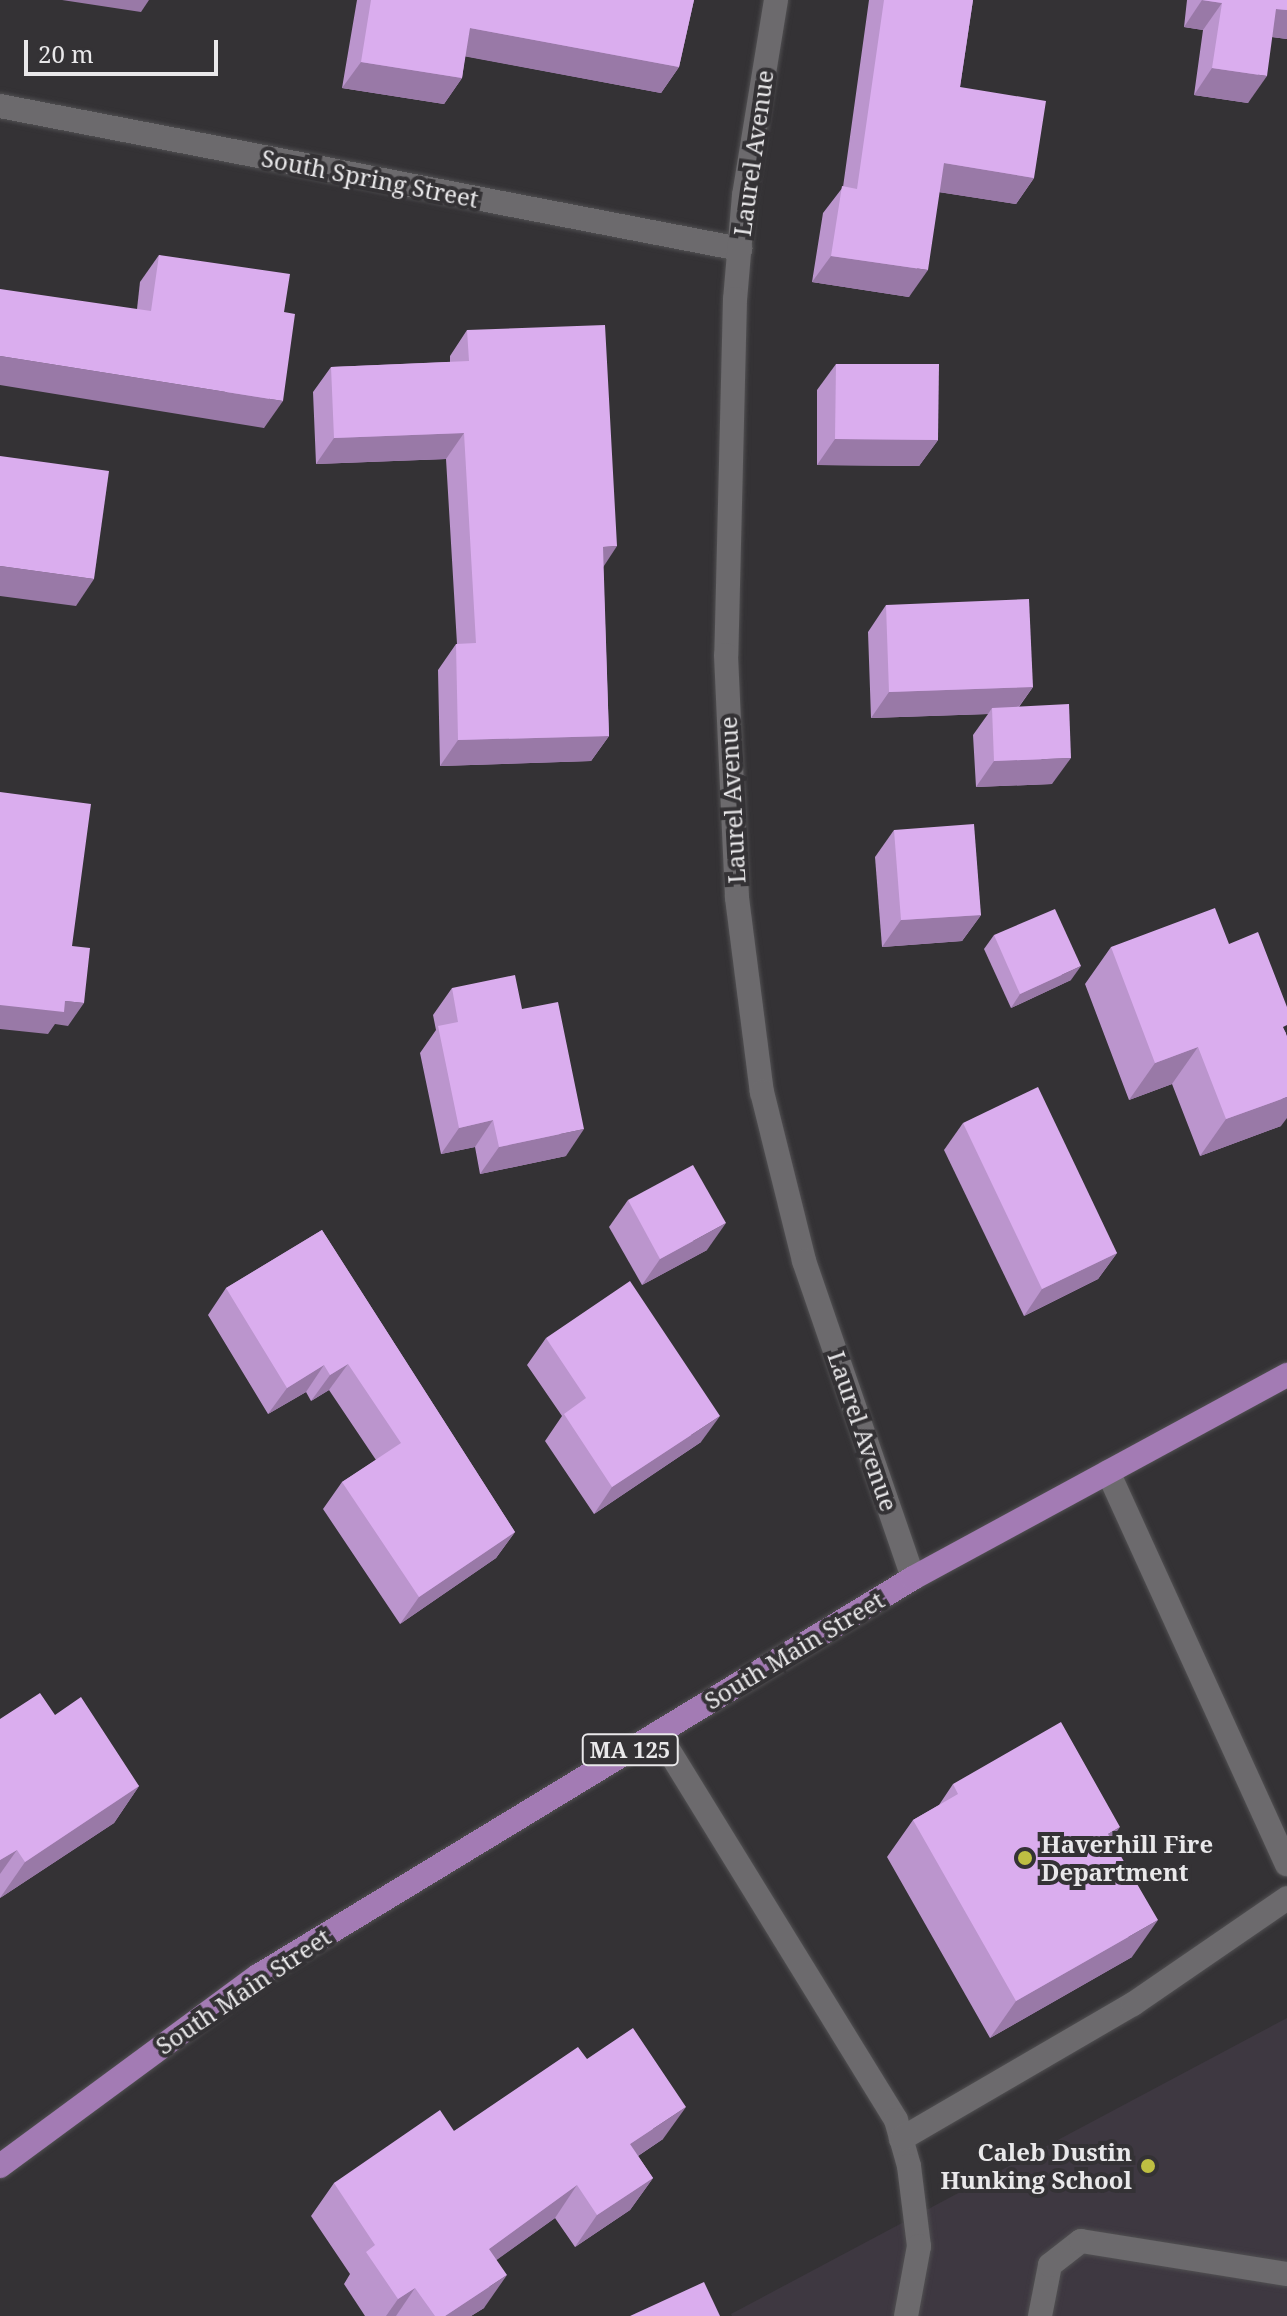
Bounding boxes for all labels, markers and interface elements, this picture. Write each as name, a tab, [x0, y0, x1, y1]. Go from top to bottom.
scale bar	[28, 24, 222, 74]
text: 20 m	[38, 37, 94, 70]
street label: Laurel Avenue	[727, 68, 779, 238]
street label: South Spring Street	[259, 143, 481, 213]
street label: Laurel Avenue	[713, 716, 751, 884]
street label: Laurel Avenue	[822, 1347, 904, 1515]
street label: South Main Street	[699, 1585, 889, 1715]
road number: MA 125	[580, 1732, 680, 1768]
place label: Haverhill Fire Department	[1041, 1830, 1213, 1886]
marker: Haverhill Fire Department	[1016, 1849, 1034, 1867]
street label: South Main Street	[150, 1922, 336, 2060]
place label: Caleb Dustin Hunking School	[940, 2138, 1132, 2194]
marker: Caleb Dustin Hunking School	[1139, 2157, 1157, 2175]

